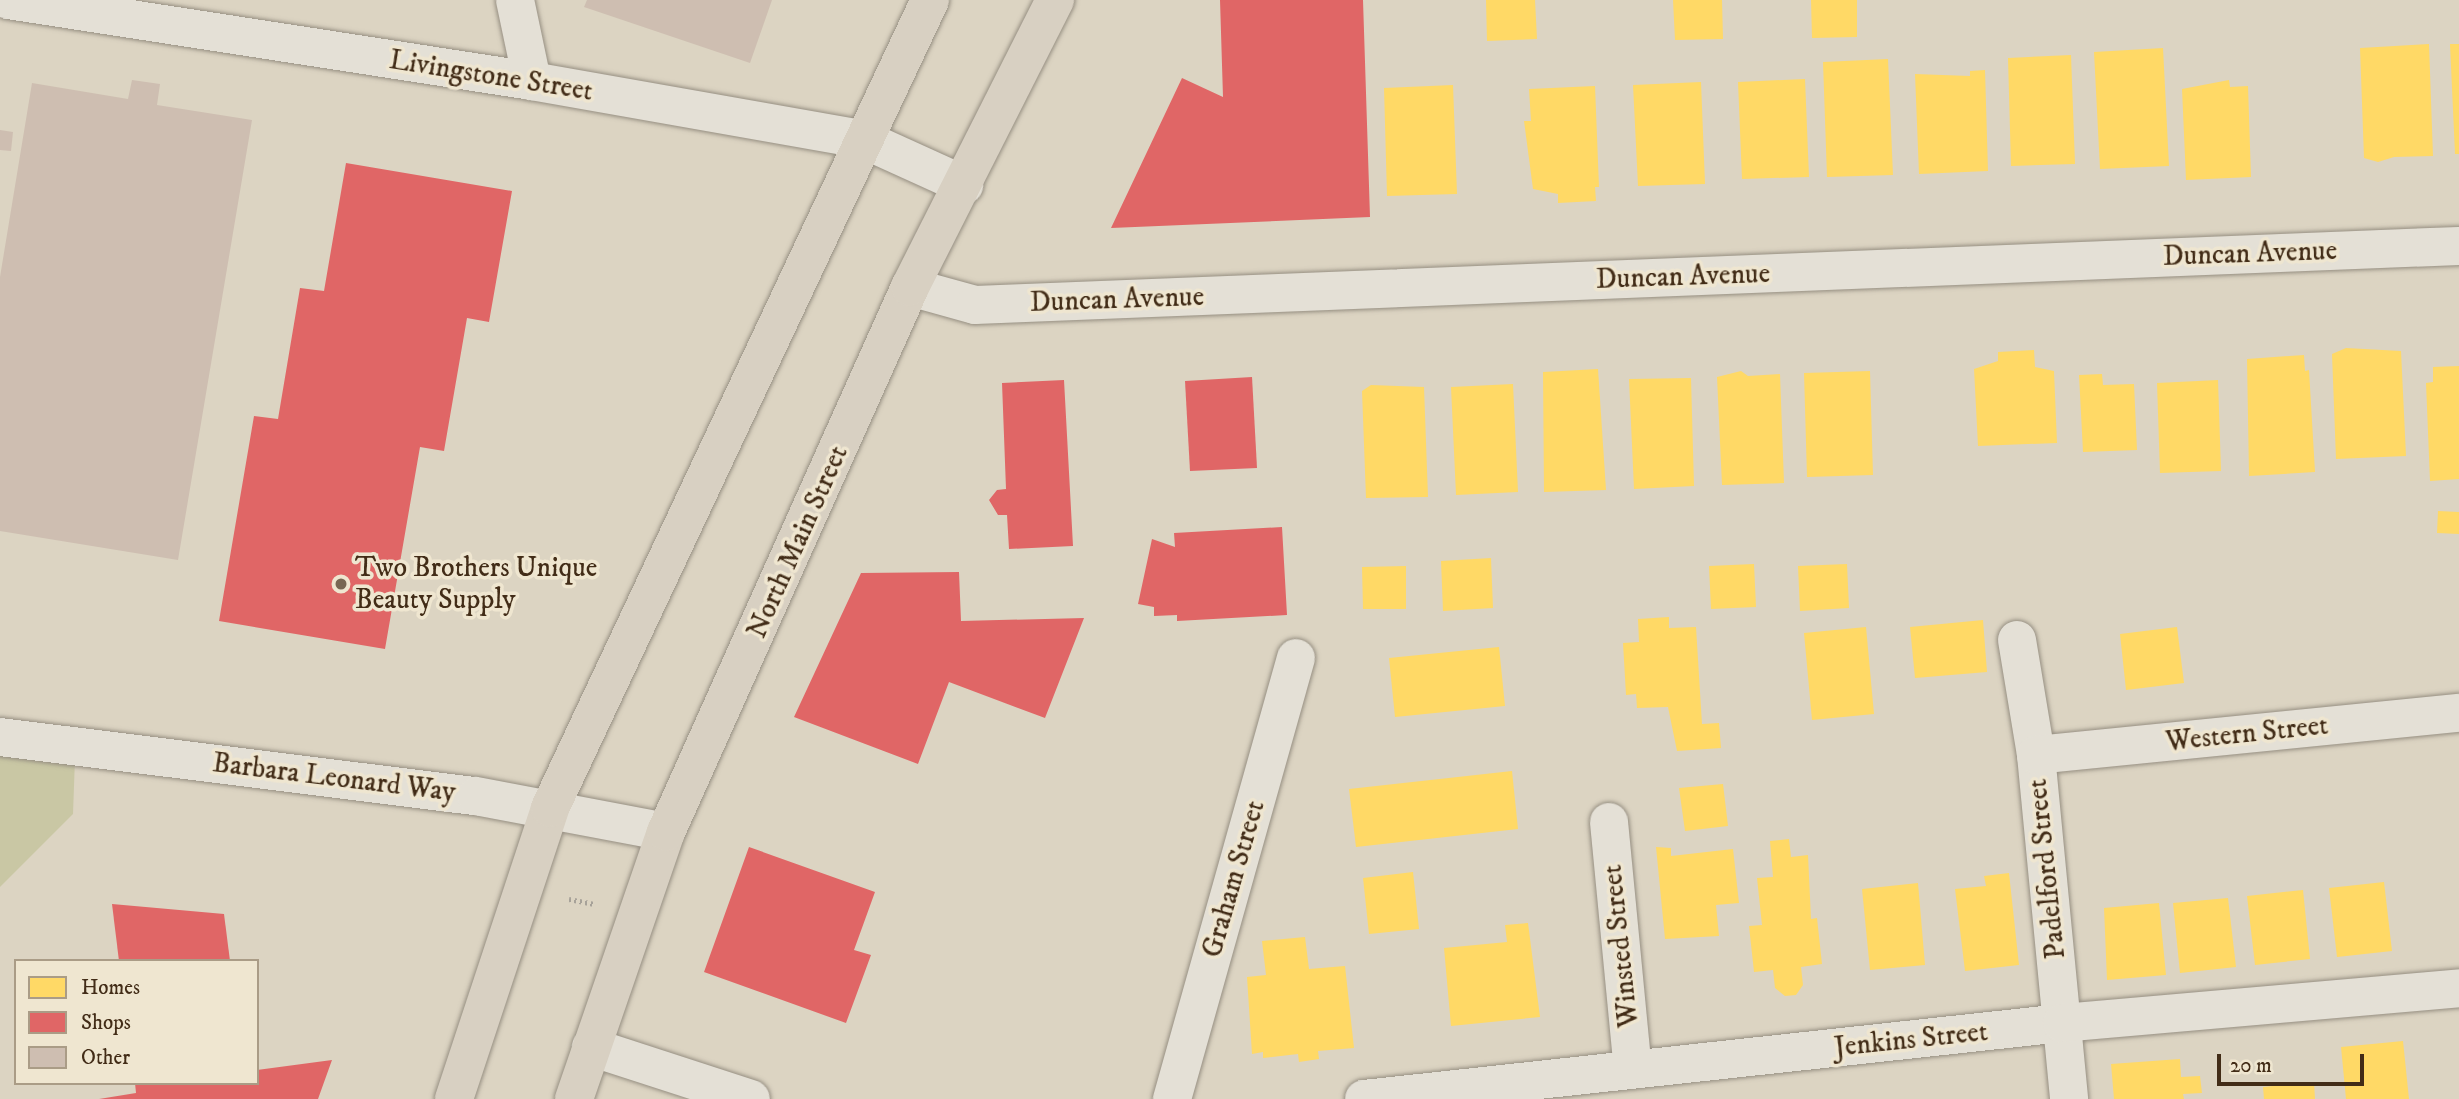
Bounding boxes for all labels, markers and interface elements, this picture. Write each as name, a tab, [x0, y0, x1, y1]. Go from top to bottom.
street label: Livingstone Street	[387, 43, 595, 109]
street label: Duncan Avenue	[2162, 234, 2338, 274]
street label: Duncan Avenue	[1595, 257, 1771, 297]
street label: Duncan Avenue	[1029, 280, 1205, 320]
street label: North Main Street	[740, 440, 856, 644]
place label: Two Brothers Unique Beauty Supply	[355, 551, 597, 617]
marker: Two Brothers Unique Beauty Supply	[333, 576, 349, 592]
street label: Western Street	[2164, 709, 2330, 759]
street label: Barbara Leonard Way	[211, 746, 457, 810]
street label: Padelford Street	[2021, 777, 2073, 961]
street label: Graham Street	[1196, 797, 1272, 961]
street label: Winsted Street	[1596, 863, 1646, 1029]
legend	[14, 959, 259, 1085]
text: Homes	[81, 975, 140, 1001]
text: Shops	[81, 1010, 131, 1036]
street label: Jenkins Street	[1833, 1015, 1989, 1065]
scale bar	[2221, 1040, 2368, 1084]
text: Other	[81, 1045, 130, 1071]
text: 20 m	[2230, 1053, 2272, 1079]

